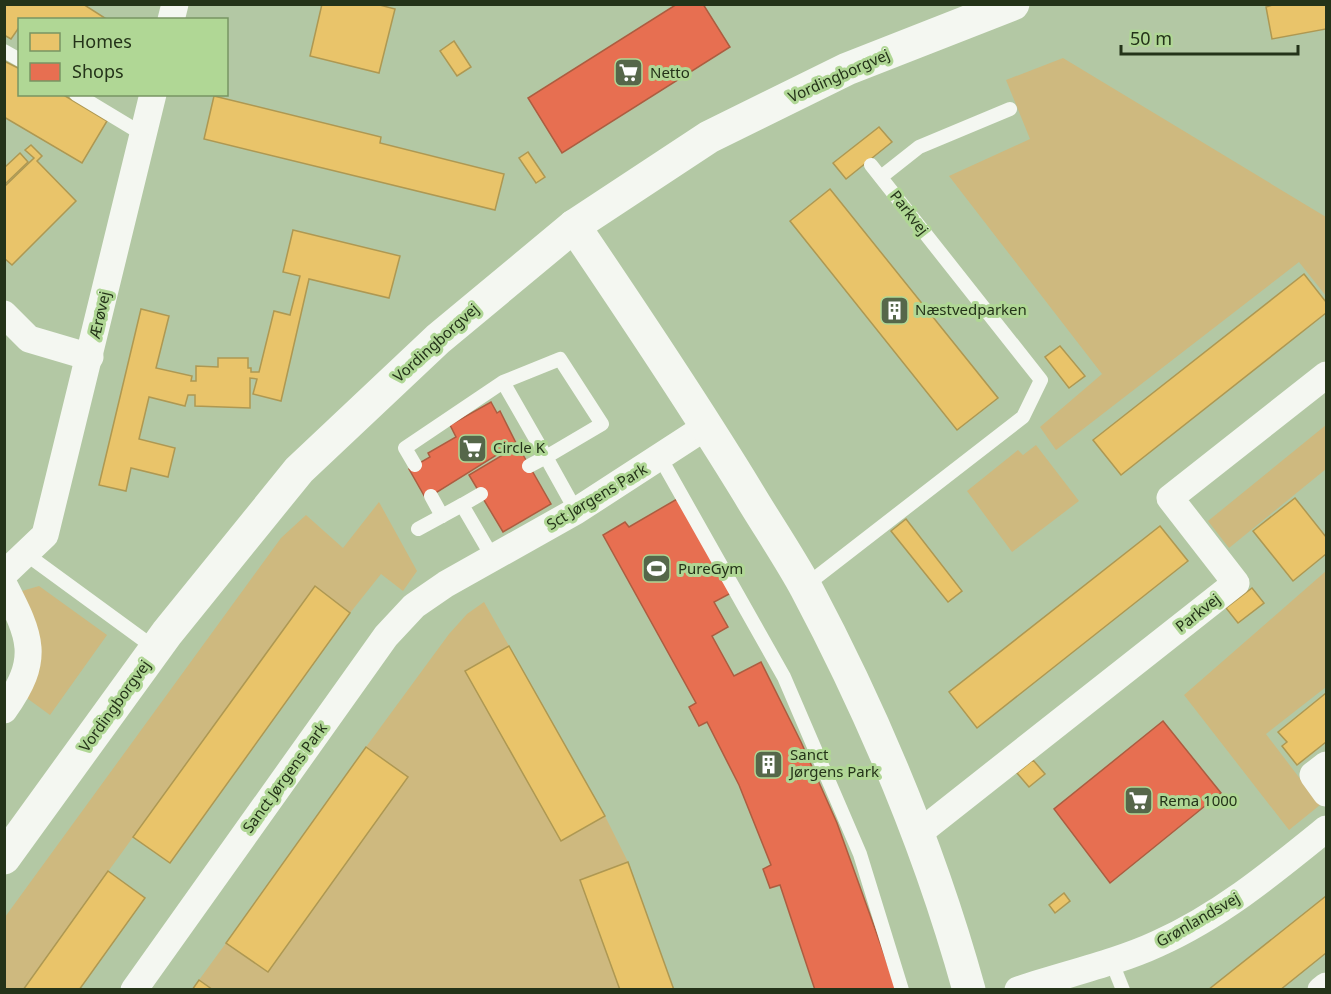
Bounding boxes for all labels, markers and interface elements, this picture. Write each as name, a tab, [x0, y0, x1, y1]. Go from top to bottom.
legend	[18, 18, 228, 96]
scale bar	[1121, 18, 1298, 56]
text: 50 m	[1130, 26, 1172, 50]
text: Homes	[72, 29, 132, 53]
street label: Vordingborgvej	[785, 44, 892, 106]
supermarket icon: Netto	[613, 57, 645, 89]
text: Shops	[72, 59, 124, 83]
place label: Netto	[650, 62, 690, 82]
street label: Parkvej	[886, 186, 934, 239]
street label: Ærøvej	[84, 289, 114, 341]
building icon: Næstvedparken	[878, 294, 910, 326]
street label: Vordingborgvej	[388, 298, 482, 386]
place label: Næstvedparken	[915, 299, 1027, 319]
supermarket icon: Circle K	[456, 432, 488, 464]
place label: Circle K	[493, 437, 546, 457]
street label: Sct Jørgens Park	[543, 458, 650, 534]
sports icon: PureGym	[641, 553, 673, 585]
place label: PureGym	[678, 558, 743, 578]
street label: Parkvej	[1171, 588, 1224, 636]
street label: Vordingborgvej	[74, 656, 154, 755]
street label: Sanct Jørgens Park	[237, 718, 331, 836]
place label: Sanct Jørgens Park	[788, 744, 879, 781]
building icon: Sanct Jørgens Park	[753, 748, 785, 780]
supermarket icon: Rema 1000	[1122, 785, 1154, 817]
place label: Rema 1000	[1159, 790, 1237, 810]
street label: Grønlandsvej	[1152, 887, 1243, 951]

